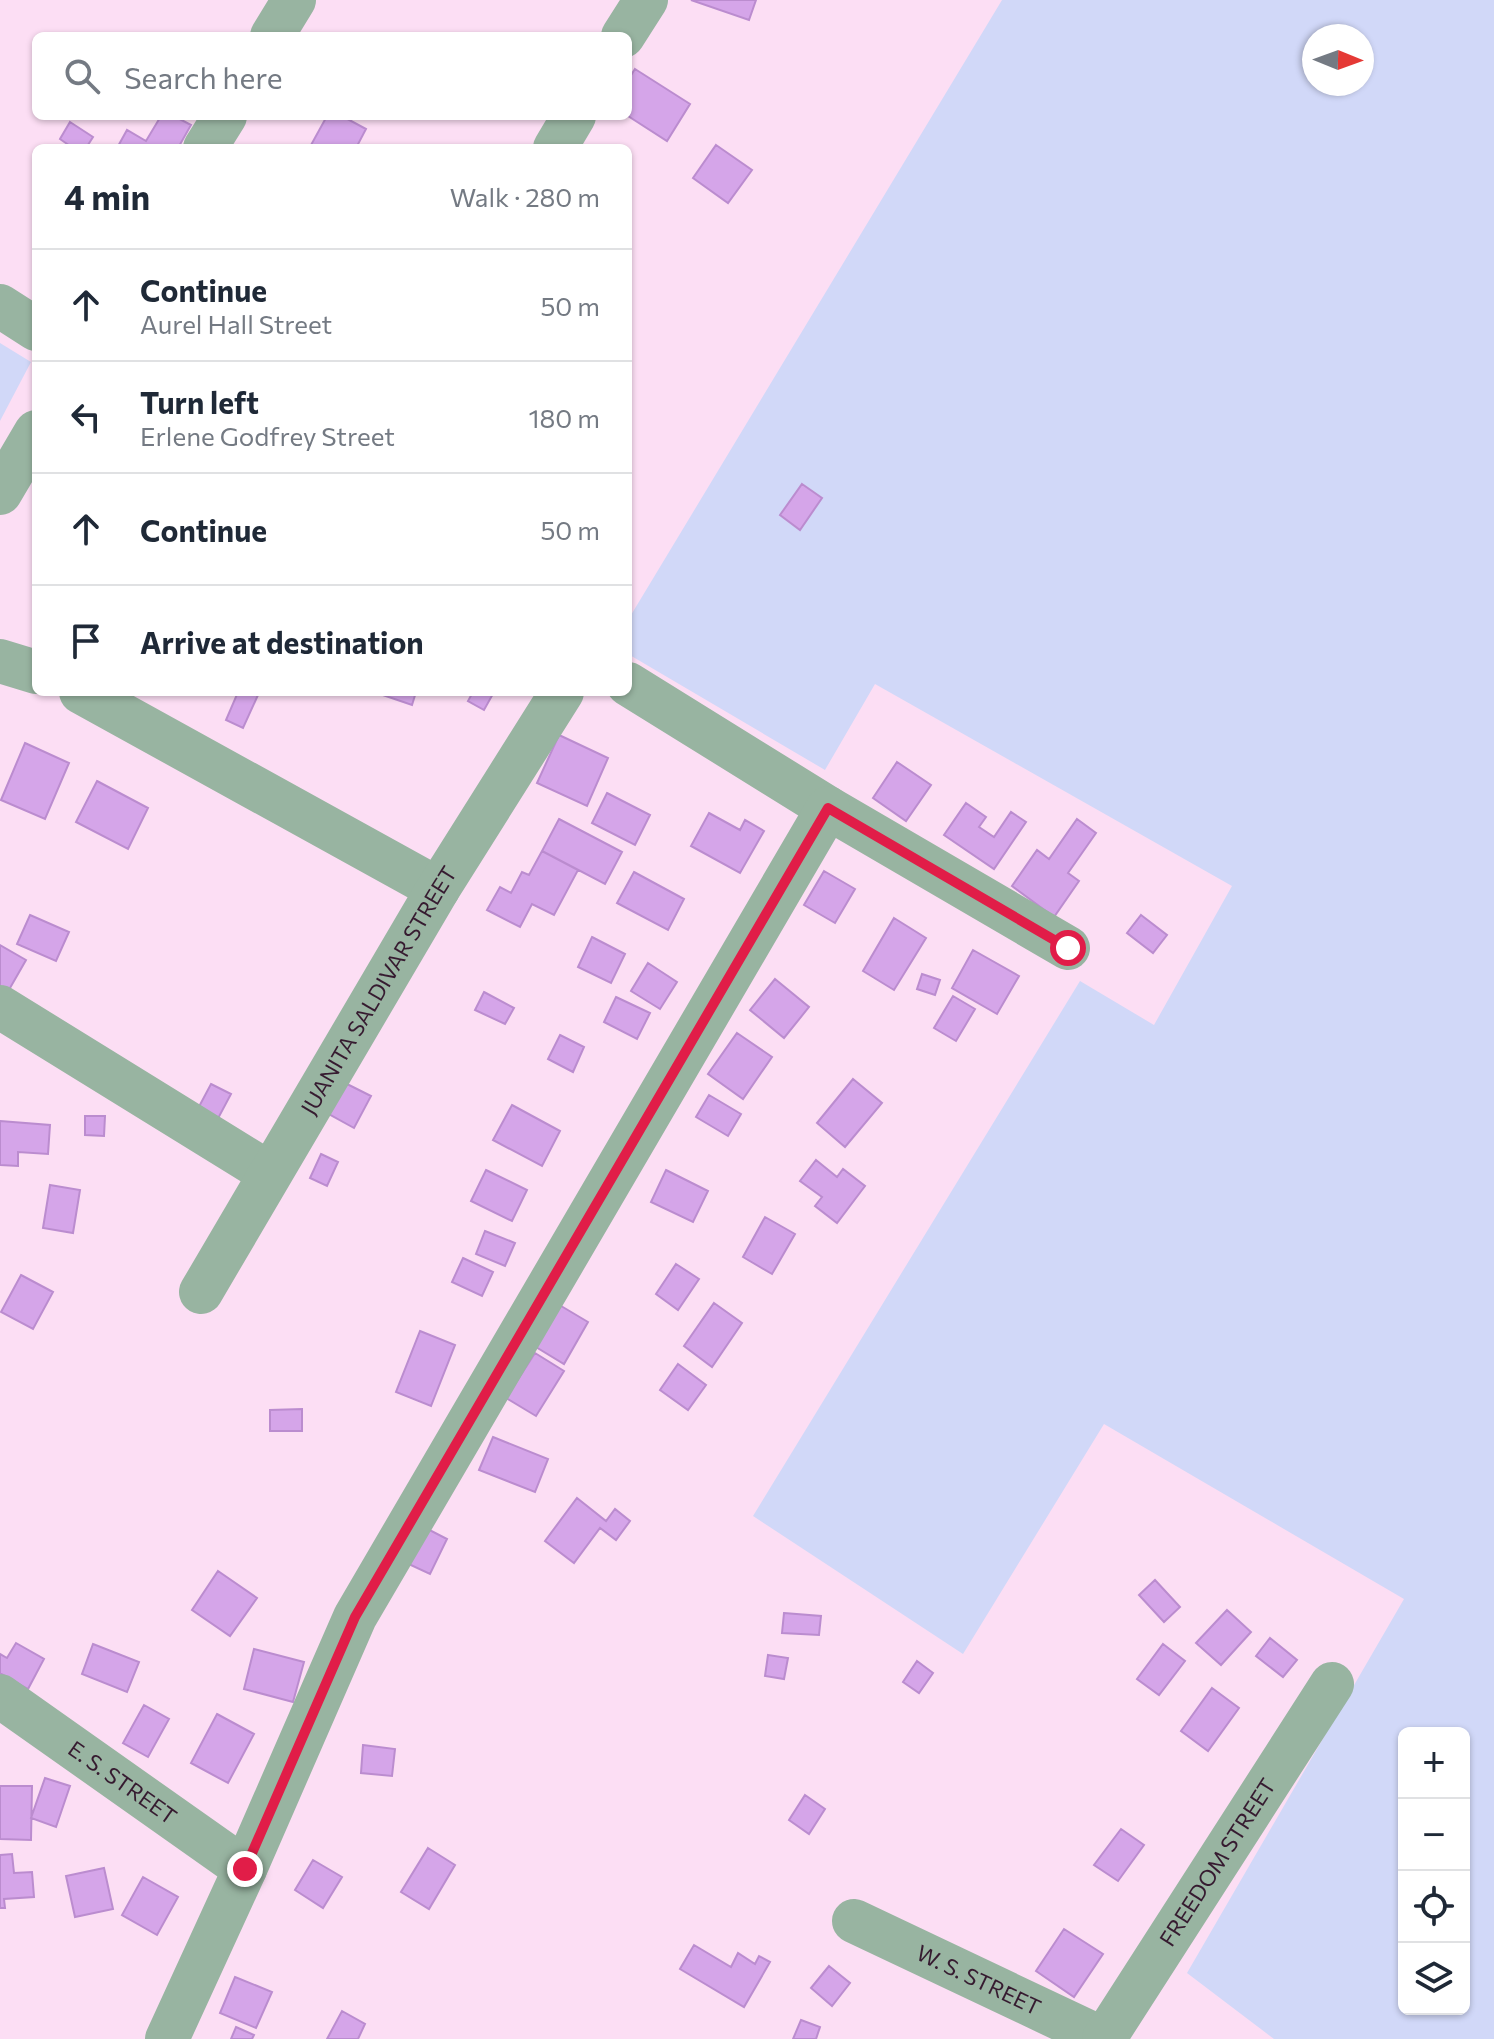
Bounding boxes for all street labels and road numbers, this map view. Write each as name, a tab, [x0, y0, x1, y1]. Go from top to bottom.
street label: JUANITA SALDIVAR STREET	[294, 861, 462, 1119]
street label: E. S. STREET	[63, 1735, 182, 1830]
street label: FREEDOM STREET	[1153, 1773, 1281, 1951]
street label: W. S. STREET	[912, 1939, 1046, 2021]

